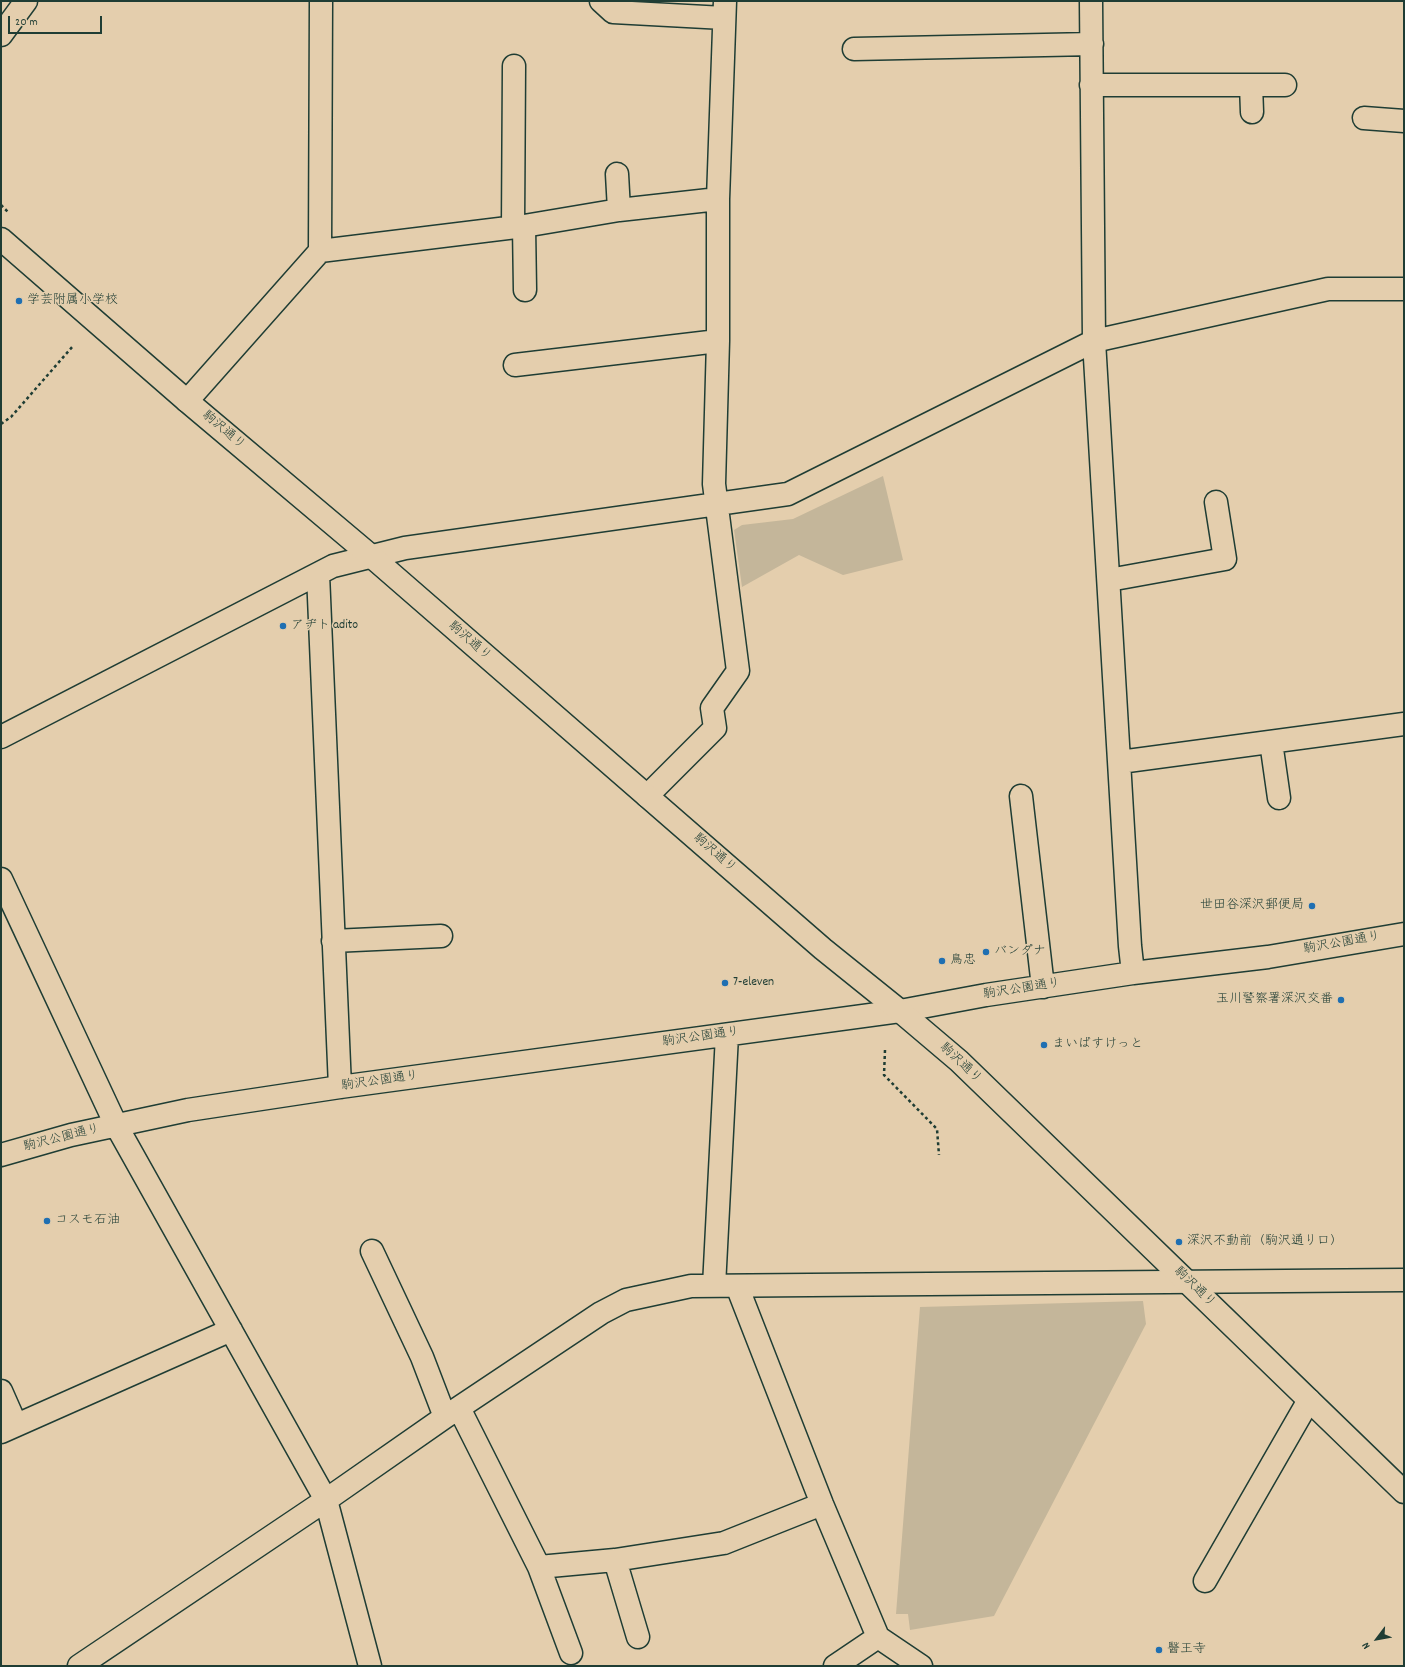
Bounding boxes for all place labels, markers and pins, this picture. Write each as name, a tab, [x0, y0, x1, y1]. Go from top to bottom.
place label: 学芸附属小学校	[27, 293, 118, 309]
marker: 学芸附属小学校	[14, 296, 24, 306]
place label: アヂト adito	[291, 618, 358, 634]
marker: アヂト adito	[278, 621, 288, 631]
place label: 世田谷深沢郵便局	[1200, 898, 1304, 914]
marker: 世田谷深沢郵便局	[1307, 901, 1317, 911]
place label: バンダナ	[994, 944, 1046, 960]
marker: バンダナ	[981, 947, 991, 957]
place label: 鳥忠	[950, 953, 976, 969]
marker: 鳥忠	[937, 956, 947, 966]
place label: 7-eleven	[733, 975, 774, 991]
marker: 7-eleven	[720, 978, 730, 988]
place label: 玉川警察署深沢交番	[1216, 992, 1333, 1008]
marker: 玉川警察署深沢交番	[1336, 995, 1346, 1005]
place label: まいばすけっと	[1052, 1037, 1143, 1053]
marker: まいばすけっと	[1039, 1040, 1049, 1050]
place label: コスモ石油	[55, 1213, 120, 1229]
marker: コスモ石油	[42, 1216, 52, 1226]
place label: 深沢不動前（駒沢通り口）	[1187, 1234, 1343, 1250]
marker: 深沢不動前（駒沢通り口）	[1174, 1237, 1184, 1247]
place label: 醫王寺	[1167, 1642, 1206, 1658]
marker: 醫王寺	[1154, 1645, 1164, 1655]

